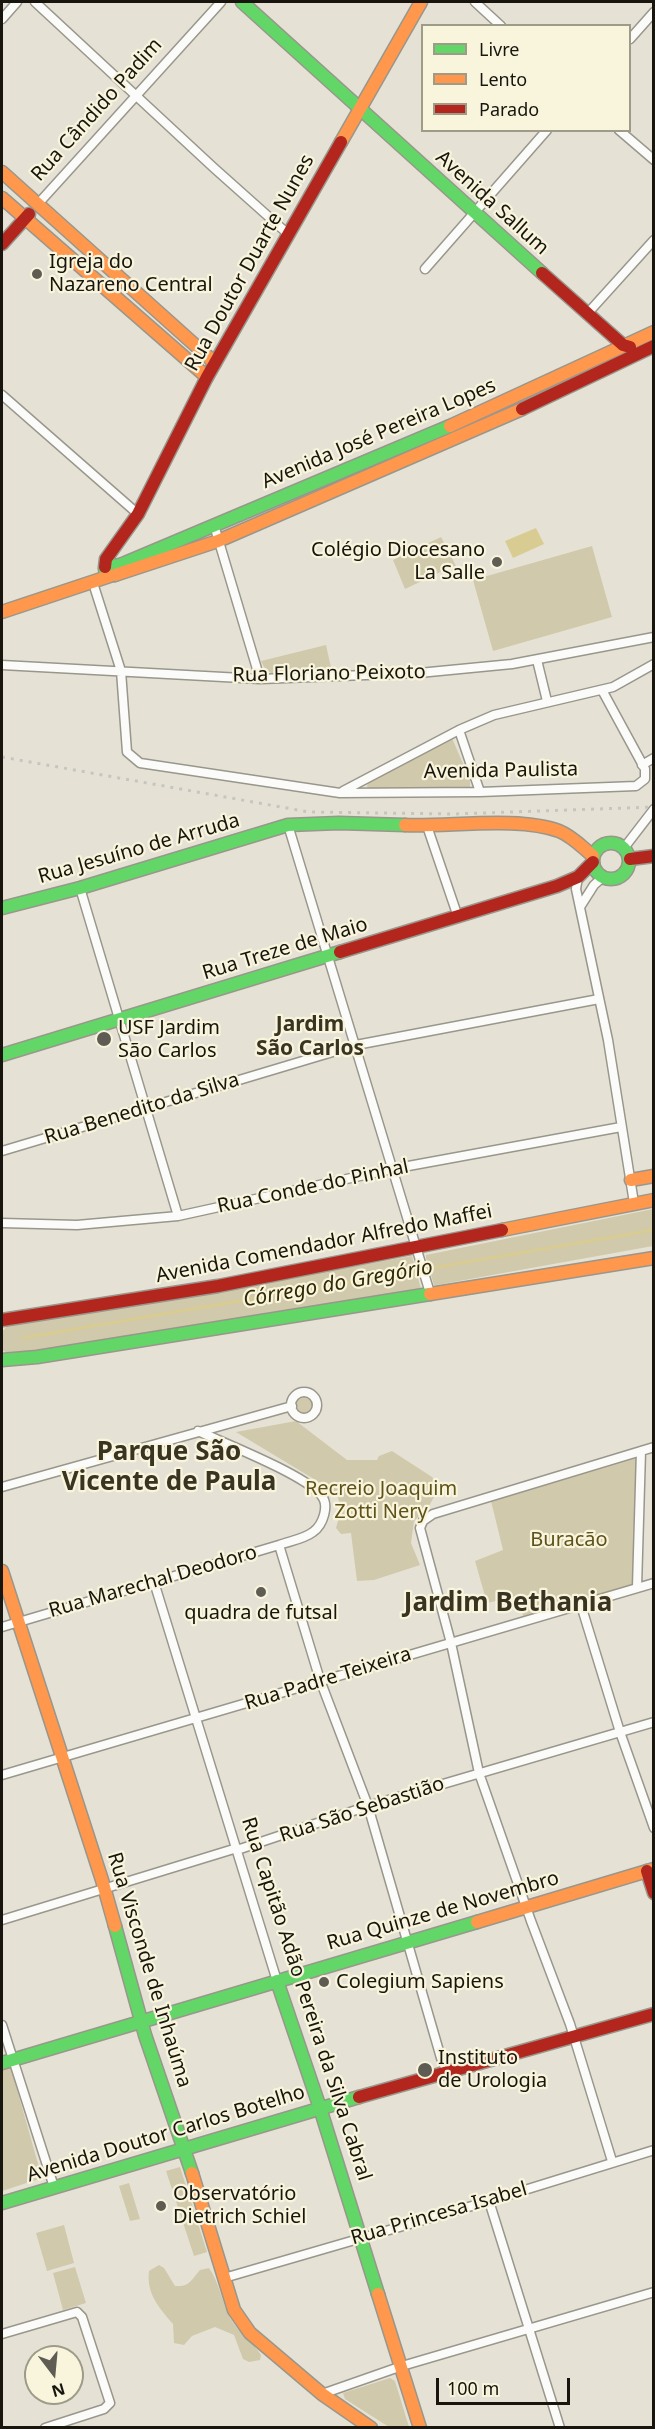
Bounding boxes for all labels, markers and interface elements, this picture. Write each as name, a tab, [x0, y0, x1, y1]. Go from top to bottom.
legend	[421, 24, 631, 132]
street label: Rua Cândido Padim	[27, 34, 167, 186]
text: Livre	[479, 37, 519, 61]
text: Lento	[479, 67, 527, 91]
text: Parado	[479, 97, 539, 121]
street label: Avenida Sallum	[430, 146, 554, 260]
street label: Rua Doutor Duarte Nunes	[180, 150, 320, 376]
place label: Igreja do Nazareno Central	[49, 250, 213, 297]
marker: Igreja do Nazareno Central	[30, 267, 44, 281]
street label: Avenida José Pereira Lopes	[258, 374, 500, 494]
place label: Colégio Diocesano La Salle	[311, 538, 485, 585]
marker: Colégio Diocesano La Salle	[490, 555, 504, 569]
street label: Rua Floriano Peixoto	[232, 660, 426, 688]
street label: Avenida Paulista	[424, 758, 578, 784]
street label: Rua Jesuíno de Arruda	[35, 809, 243, 889]
street label: Rua Treze de Maio	[199, 912, 371, 986]
district label: Jardim São Carlos	[256, 1012, 364, 1062]
place label: USF Jardim São Carlos	[118, 1016, 220, 1063]
marker: USF Jardim São Carlos	[95, 1030, 113, 1048]
street label: Rua Benedito da Silva	[42, 1068, 242, 1150]
street label: Rua Conde do Pinhal	[215, 1155, 411, 1219]
street label: Avenida Comendador Alfredo Maffei	[154, 1200, 494, 1288]
water label: Córrego do Gregório	[241, 1255, 435, 1313]
district label: Parque São Vicente de Paula	[62, 1437, 276, 1498]
park label: Recreio Joaquim Zotti Nery	[305, 1477, 457, 1524]
park label: Buracão	[530, 1528, 608, 1552]
street label: Rua Marechal Deodoro	[46, 1541, 260, 1623]
marker: quadra de futsal	[254, 1585, 268, 1599]
district label: Jardim Bethania	[404, 1588, 612, 1620]
place label: quadra de futsal	[184, 1601, 338, 1625]
street label: Rua Padre Teixeira	[242, 1642, 414, 1716]
street label: Rua São Sebastião	[277, 1772, 447, 1848]
street label: Rua Capitão Adão Pereira da Silva Cabral	[236, 1814, 376, 2184]
street label: Rua Visconde de Inhaúma	[102, 1850, 196, 2090]
street label: Rua Quinze de Novembro	[324, 1866, 562, 1956]
place label: Colegium Sapiens	[336, 1970, 504, 1994]
marker: Colegium Sapiens	[317, 1975, 331, 1989]
place label: Instituto de Urologia	[438, 2046, 547, 2093]
marker: Instituto de Urologia	[416, 2061, 434, 2079]
street label: Avenida Doutor Carlos Botelho	[24, 2080, 308, 2188]
street label: Rua Princesa Isabel	[348, 2177, 530, 2251]
place label: Observatório Dietrich Schiel	[173, 2182, 306, 2229]
marker: Observatório Dietrich Schiel	[154, 2199, 168, 2213]
north arrow	[24, 2345, 84, 2405]
scale bar	[439, 2366, 572, 2404]
text: 100 m	[447, 2376, 499, 2400]
text: N	[49, 2378, 68, 2403]

